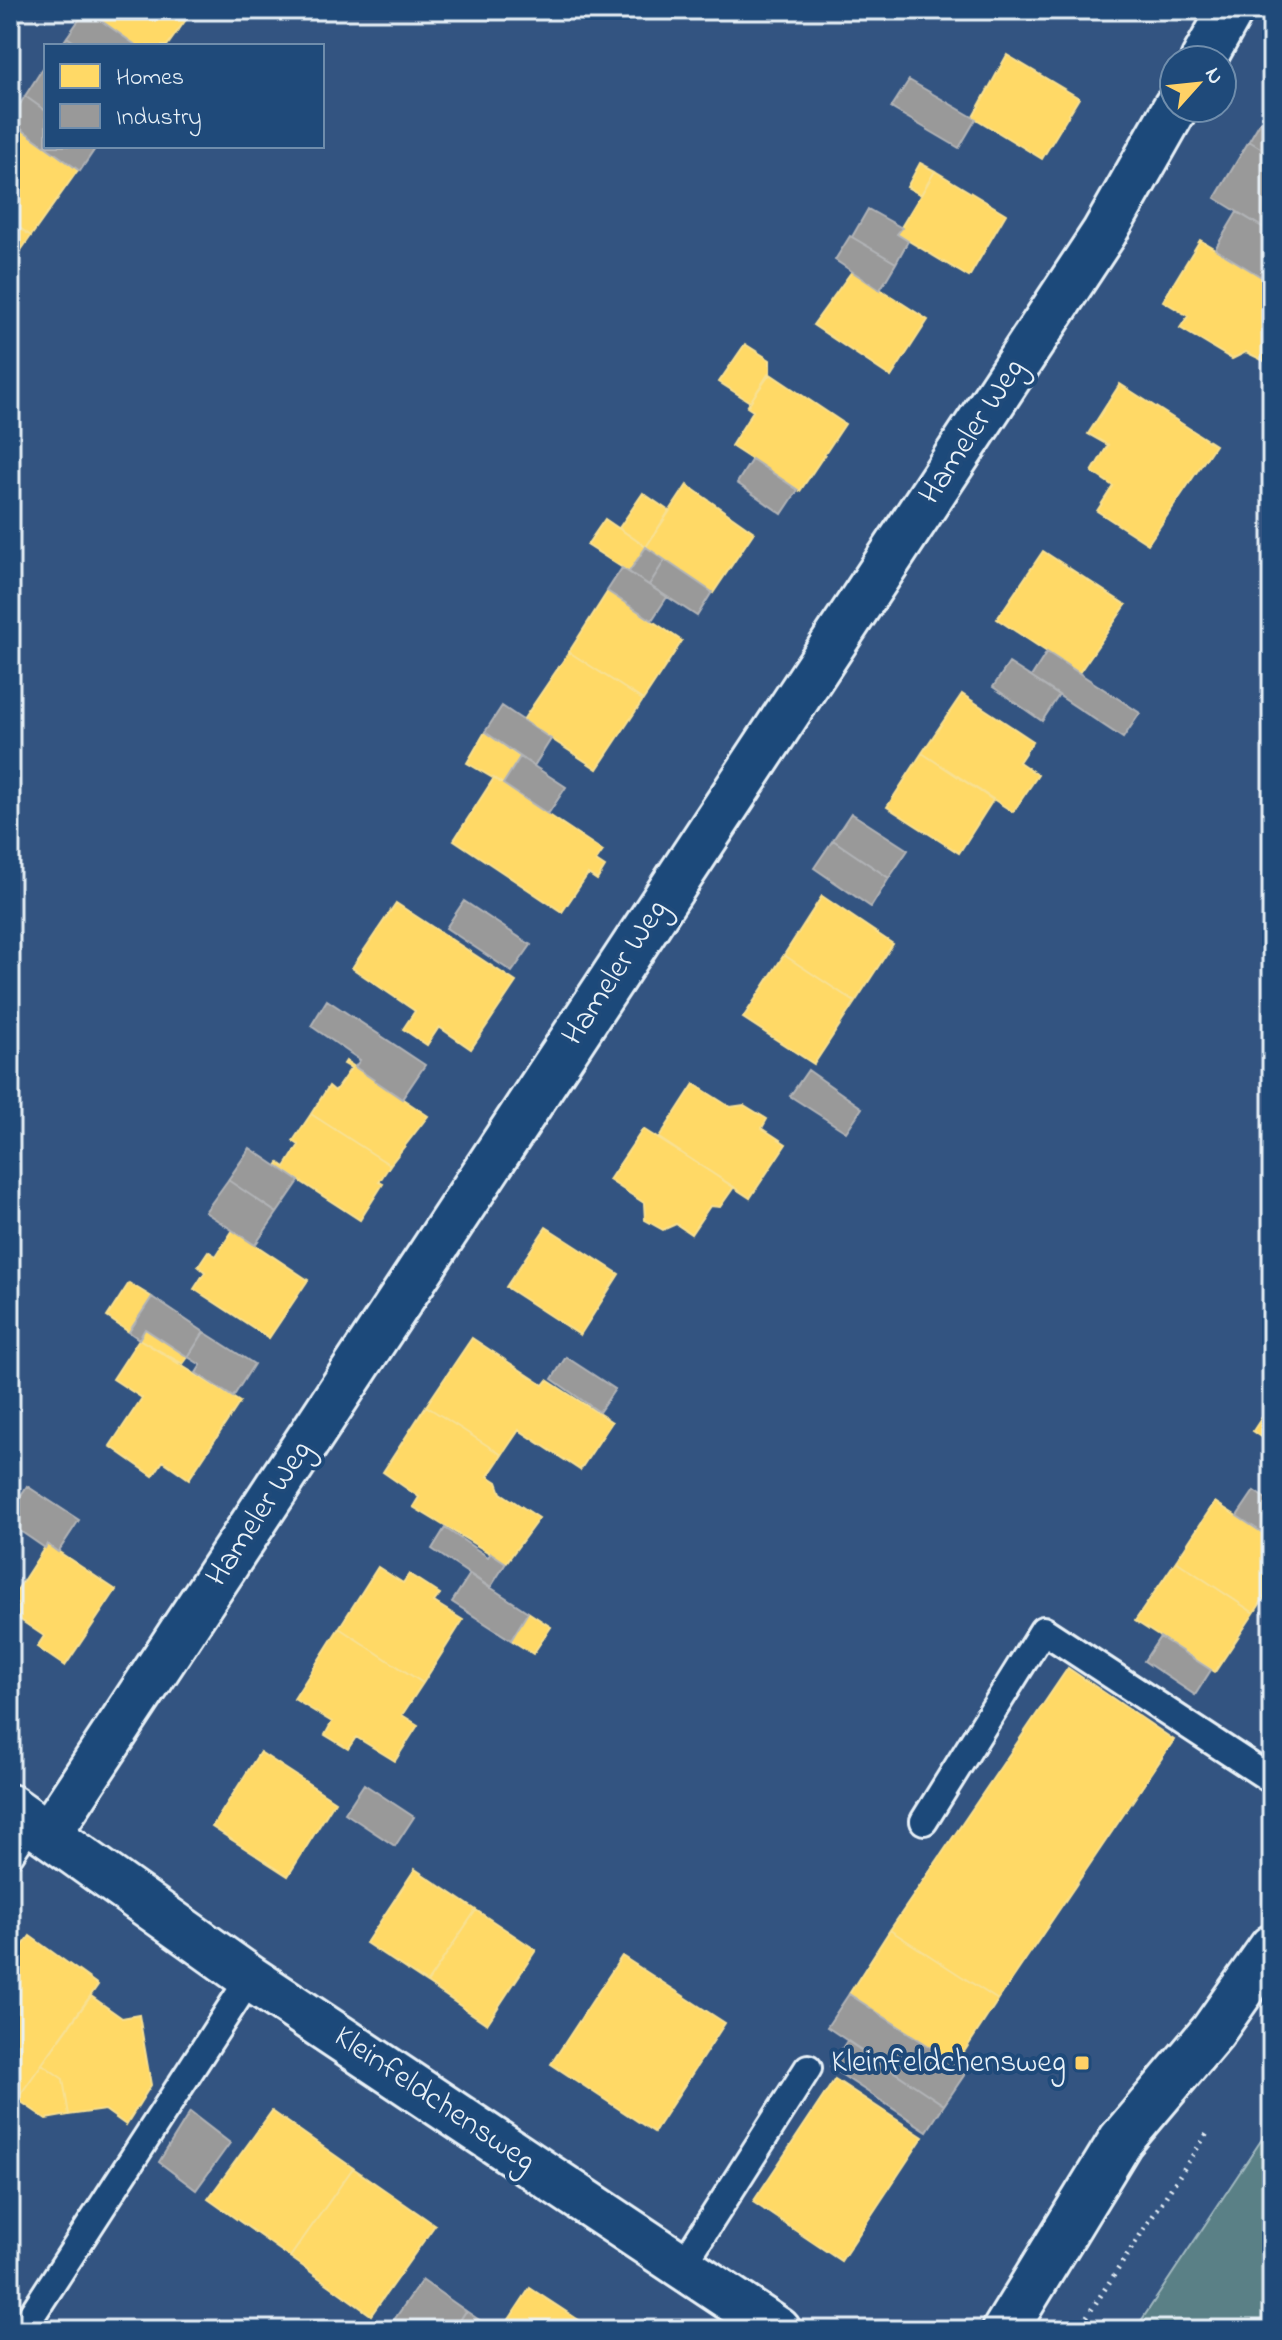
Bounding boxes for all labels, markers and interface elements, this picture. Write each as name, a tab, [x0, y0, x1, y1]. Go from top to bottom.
legend	[44, 44, 324, 148]
north arrow	[1158, 44, 1238, 124]
text: Homes	[116, 61, 184, 96]
text: N	[1196, 62, 1231, 90]
text: Industry	[116, 101, 202, 137]
street label: Hameler Weg	[908, 349, 1038, 515]
street label: Hameler Weg	[551, 890, 681, 1056]
street label: Hameler Weg	[195, 1431, 325, 1597]
street label: Kleinfeldchensweg	[324, 2015, 544, 2185]
place label: Kleinfeldchensweg	[831, 2040, 1066, 2087]
marker: Kleinfeldchensweg	[1073, 2054, 1091, 2072]

